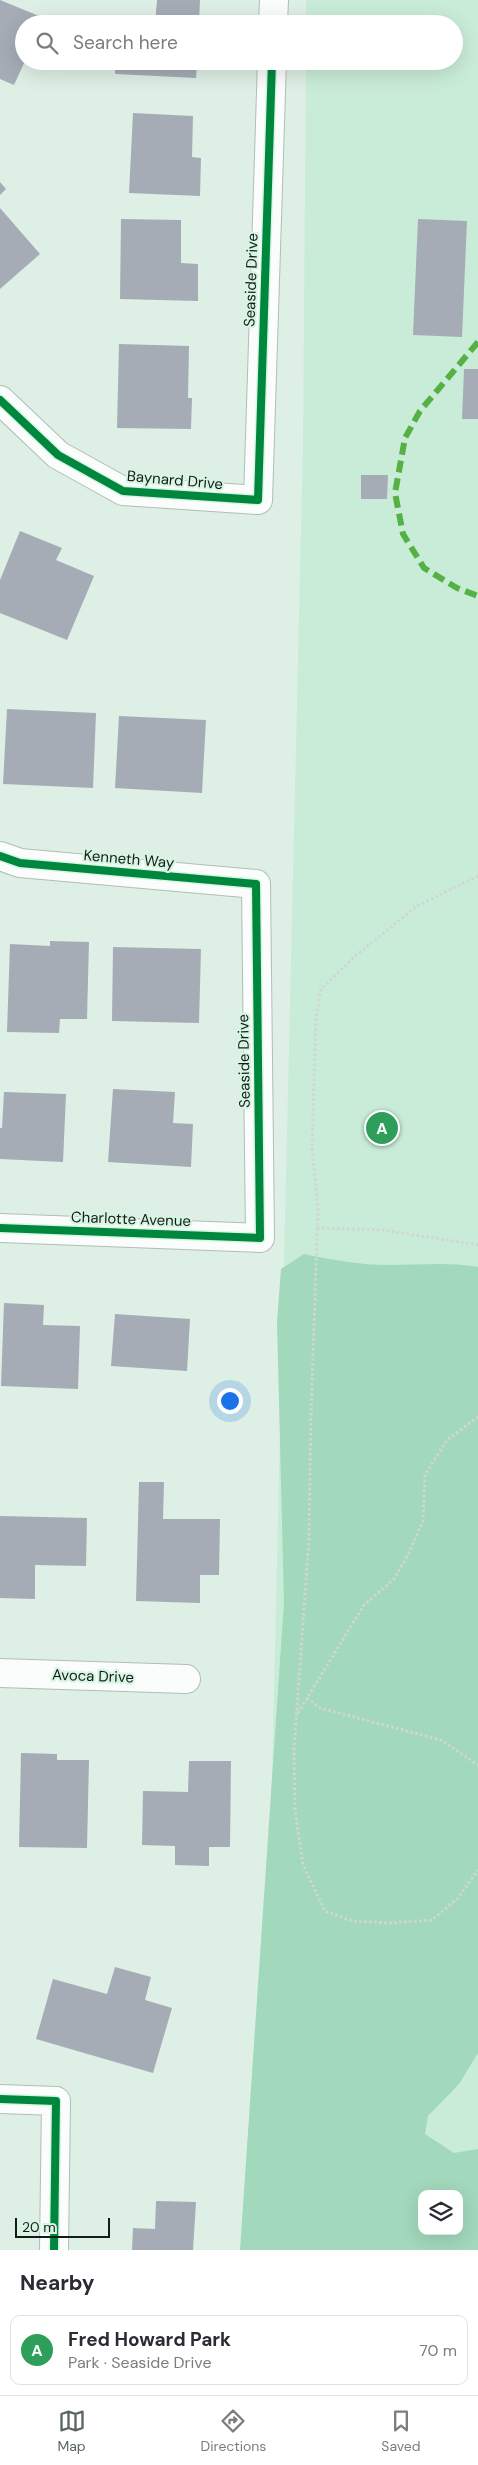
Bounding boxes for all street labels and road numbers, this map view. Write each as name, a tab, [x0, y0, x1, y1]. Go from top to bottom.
street label: Seaside Drive	[239, 233, 263, 327]
street label: Baynard Drive	[126, 466, 224, 494]
street label: Kenneth Way	[83, 845, 176, 873]
street label: Seaside Drive	[233, 1014, 255, 1108]
street label: Charlotte Avenue	[71, 1207, 191, 1231]
street label: Avoca Drive	[52, 1665, 134, 1687]

